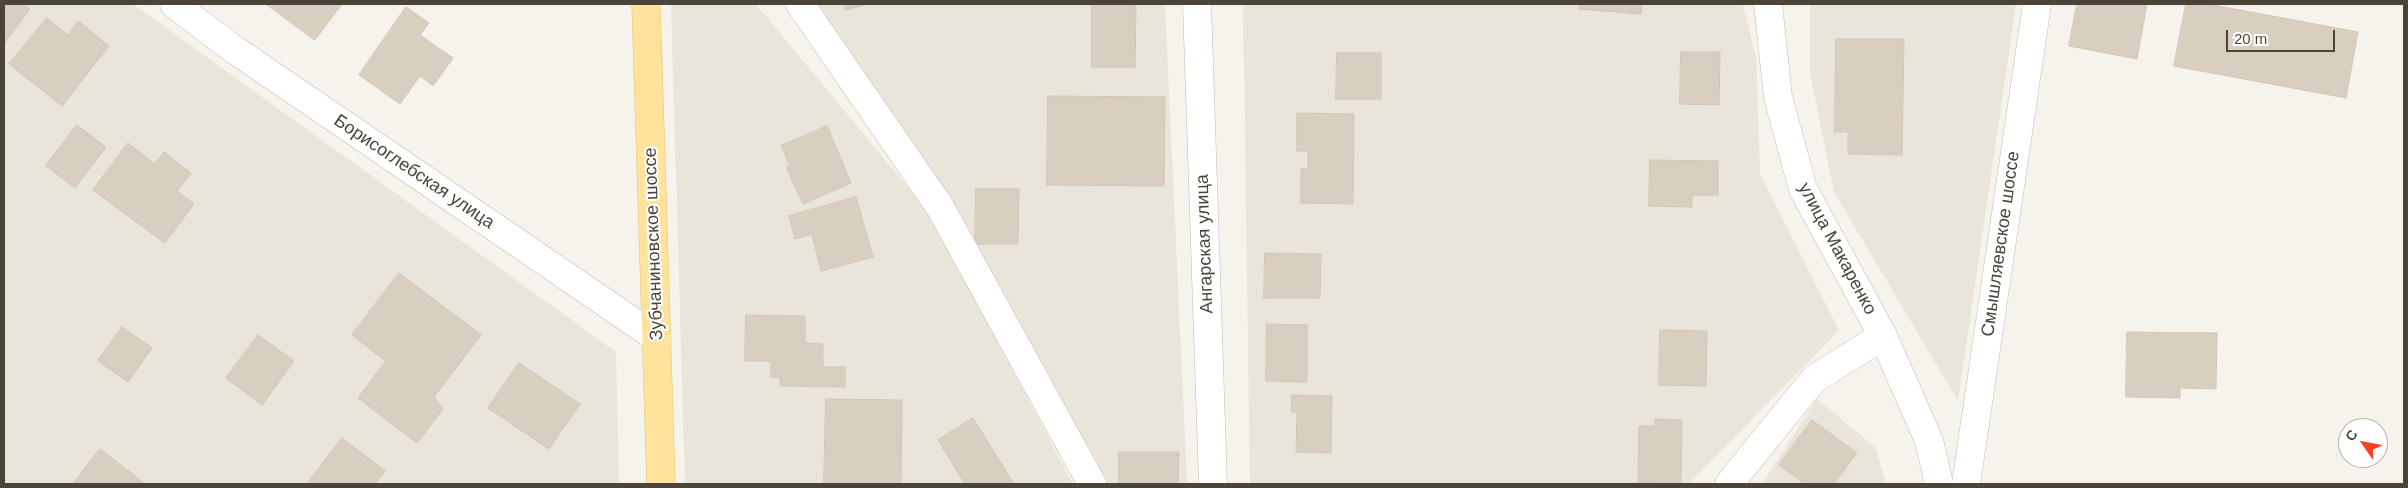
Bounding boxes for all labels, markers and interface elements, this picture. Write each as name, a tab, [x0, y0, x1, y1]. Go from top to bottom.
scale bar	[2228, 20, 2337, 52]
text: 20 m	[2234, 30, 2267, 47]
street label: Борисоглебская улица	[330, 110, 498, 234]
street label: Зубчаниновское шоссе	[640, 147, 668, 341]
street label: Смышляевское шоссе	[1977, 150, 2025, 338]
street label: Ангарская улица	[1192, 174, 1218, 314]
street label: улица Макаренко	[1793, 179, 1881, 319]
north arrow	[2338, 418, 2388, 468]
text: С	[2342, 427, 2361, 444]

